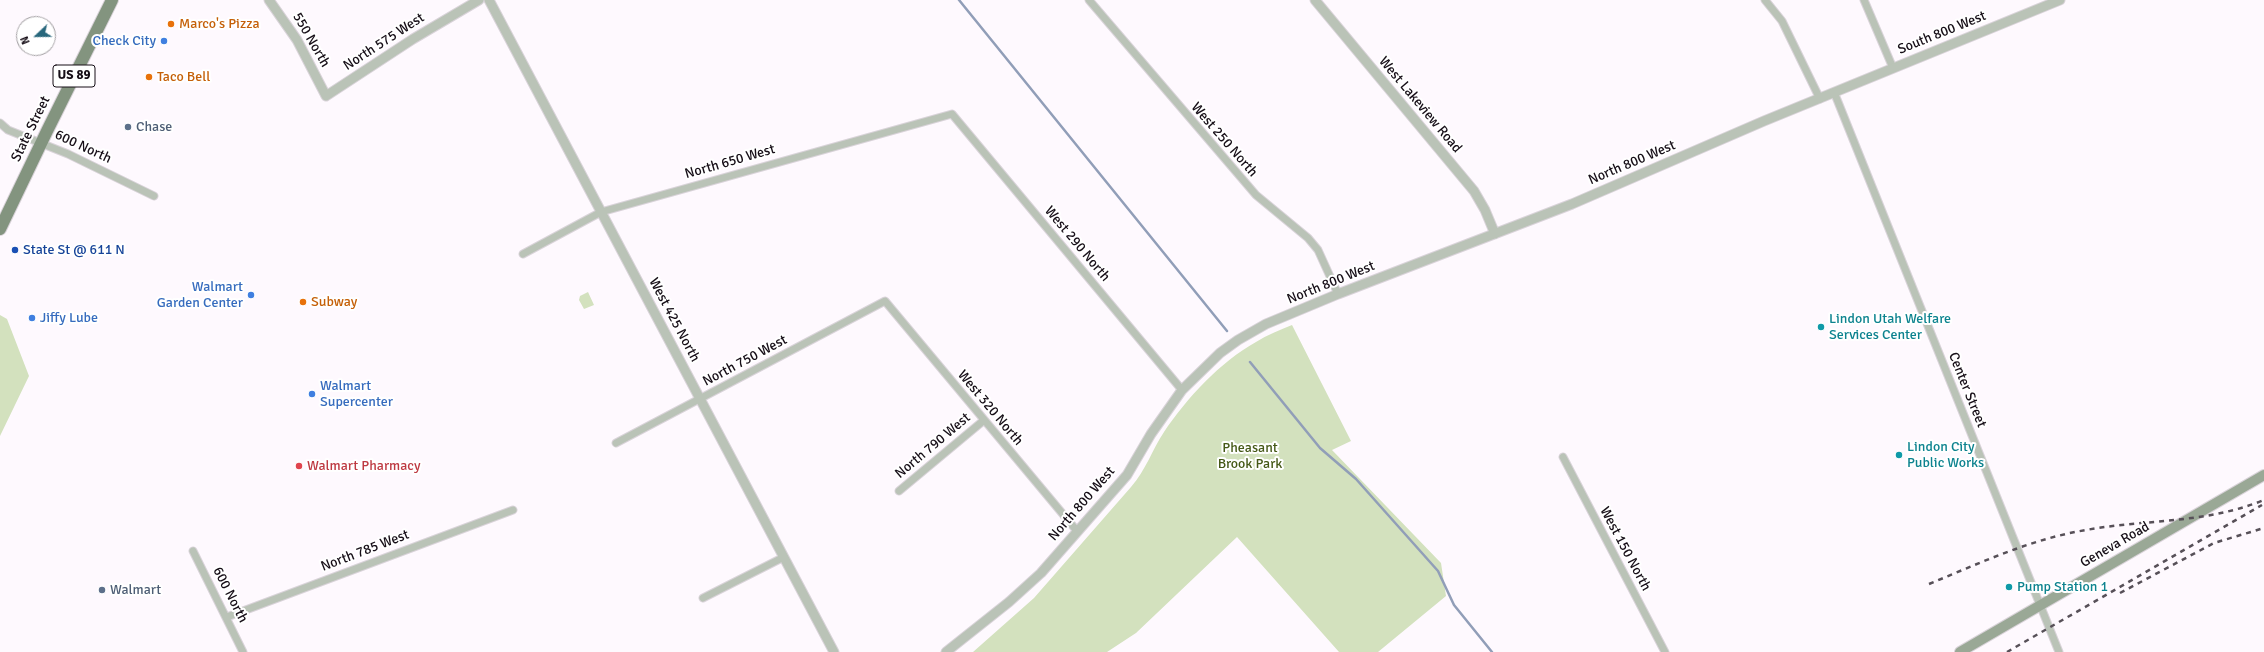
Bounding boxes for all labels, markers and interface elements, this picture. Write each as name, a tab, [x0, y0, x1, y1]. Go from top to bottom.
street label: South 800 West	[1896, 8, 1988, 58]
street label: 550 North	[289, 10, 333, 70]
street label: North 575 West	[340, 10, 428, 74]
north arrow	[16, 16, 56, 56]
place label: Marco's Pizza	[179, 16, 260, 32]
marker: Marco's Pizza	[166, 19, 176, 29]
place label: Check City	[93, 33, 156, 49]
text: N	[18, 34, 33, 46]
marker: Check City	[159, 36, 169, 46]
street label: West Lakeview Road	[1375, 54, 1465, 156]
road number: US 89	[53, 65, 95, 87]
place label: Taco Bell	[157, 69, 210, 85]
marker: Taco Bell	[144, 72, 154, 82]
street label: State Street	[8, 93, 54, 165]
street label: West 250 North	[1187, 99, 1261, 181]
place label: Chase	[136, 119, 172, 135]
marker: Chase	[123, 122, 133, 132]
street label: 600 North	[52, 127, 114, 167]
street label: North 800 West	[1586, 137, 1678, 189]
street label: North 650 West	[683, 141, 777, 183]
street label: West 290 North	[1041, 203, 1113, 285]
place label: State St @ 611 N	[23, 242, 125, 258]
marker: State St @ 611 N	[10, 245, 20, 255]
street label: North 800 West	[1285, 258, 1377, 308]
street label: West 425 North	[645, 275, 703, 365]
place label: Walmart Garden Center	[157, 279, 243, 312]
marker: Walmart Garden Center	[246, 290, 256, 300]
place label: Subway	[311, 294, 357, 310]
marker: Subway	[298, 297, 308, 307]
place label: Jiffy Lube	[40, 310, 98, 326]
place label: Lindon Utah Welfare Services Center	[1829, 311, 1951, 344]
marker: Jiffy Lube	[27, 313, 37, 323]
marker: Lindon Utah Welfare Services Center	[1816, 322, 1826, 332]
street label: North 750 West	[700, 332, 790, 390]
street label: Center Street	[1944, 350, 1990, 430]
street label: West 320 North	[954, 367, 1026, 449]
place label: Walmart Supercenter	[320, 378, 393, 410]
marker: Walmart Supercenter	[307, 389, 317, 399]
street label: North 790 West	[892, 410, 974, 482]
place label: Lindon City Public Works	[1907, 439, 1984, 472]
park label: Pheasant Brook Park	[1218, 440, 1282, 472]
marker: Lindon City Public Works	[1894, 450, 1904, 460]
place label: Walmart Pharmacy	[307, 458, 420, 474]
marker: Walmart Pharmacy	[294, 461, 304, 471]
street label: North 800 West	[1045, 463, 1119, 545]
street label: West 150 North	[1596, 504, 1654, 594]
street label: Geneva Road	[2077, 518, 2153, 572]
street label: North 785 West	[319, 526, 411, 576]
street label: 600 North	[209, 564, 251, 626]
place label: Pump Station 1	[2017, 579, 2108, 595]
place label: Walmart	[110, 582, 161, 598]
marker: Pump Station 1	[2004, 582, 2014, 592]
marker: Walmart	[97, 585, 107, 595]

